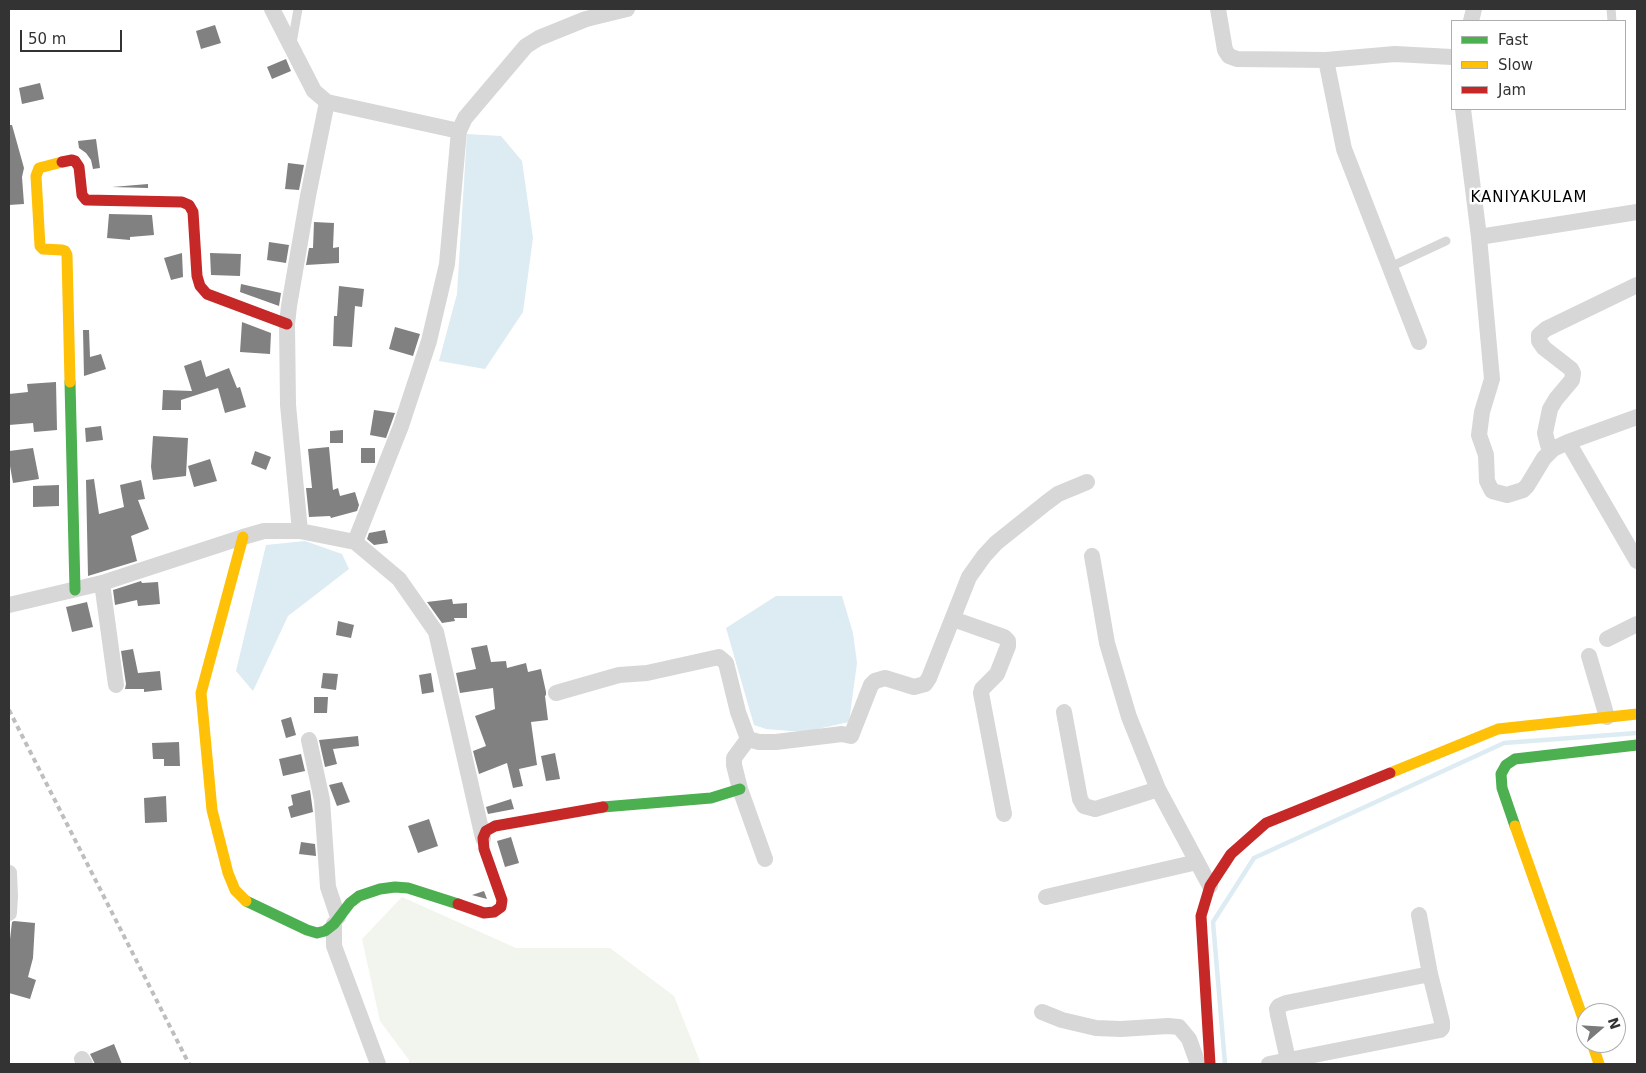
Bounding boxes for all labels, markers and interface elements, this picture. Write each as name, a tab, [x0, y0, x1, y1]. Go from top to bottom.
scale bar	[22, 20, 125, 52]
legend	[1451, 20, 1626, 110]
text: 50 m	[28, 30, 66, 48]
text: Fast	[1498, 31, 1528, 49]
text: Slow	[1498, 56, 1533, 74]
text: Jam	[1498, 81, 1526, 99]
district label: KANIYAKULAM	[1469, 189, 1589, 207]
north arrow	[1576, 1003, 1626, 1053]
text: N	[1605, 1015, 1624, 1032]

